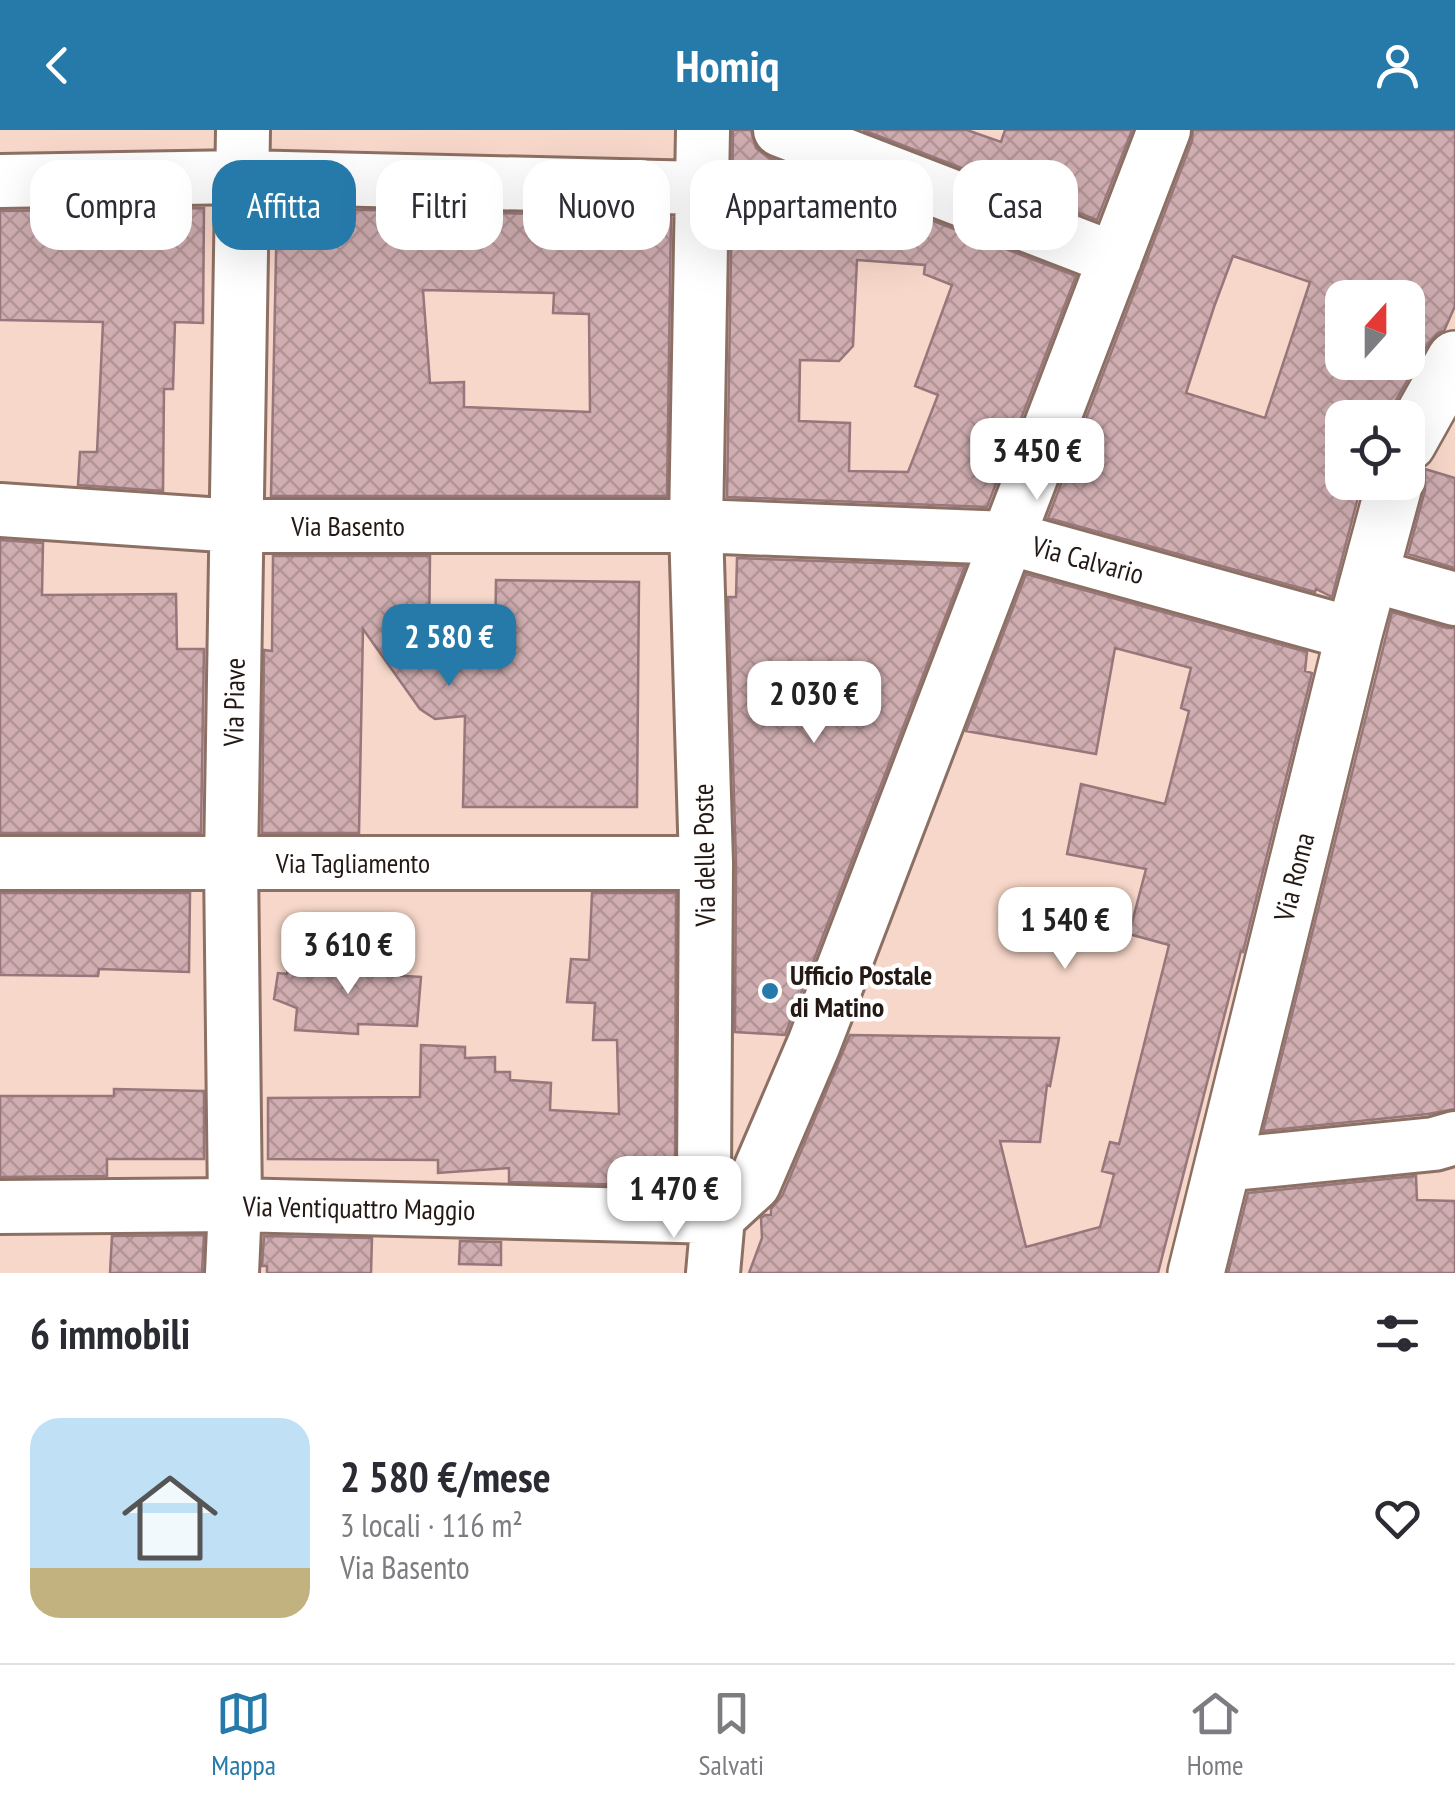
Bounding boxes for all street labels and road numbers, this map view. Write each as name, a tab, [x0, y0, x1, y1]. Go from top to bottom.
street label: Via Basento	[290, 507, 405, 544]
street label: Via Calvario	[1027, 527, 1148, 592]
street label: Via Piave	[214, 657, 253, 748]
street label: Via delle Poste	[684, 783, 723, 928]
street label: Via Roma	[1264, 829, 1322, 926]
street label: Via Tagliamento	[275, 844, 430, 881]
street label: Via Ventiquattro Maggio	[241, 1187, 476, 1228]

